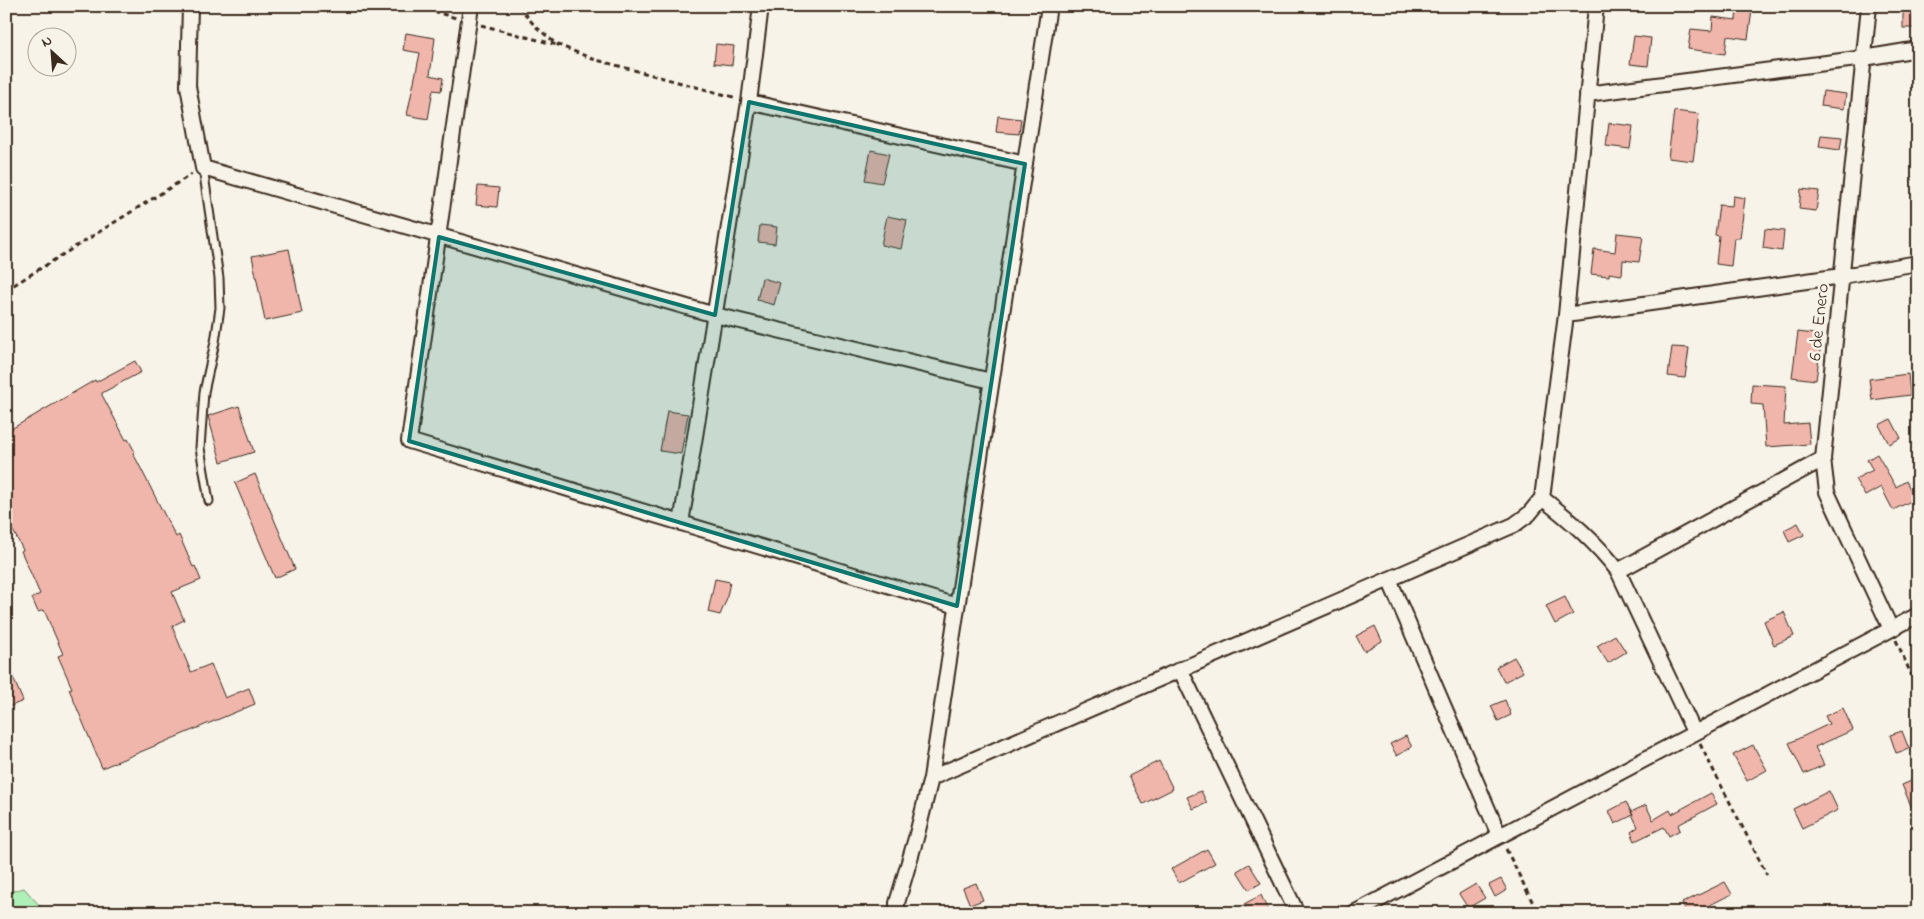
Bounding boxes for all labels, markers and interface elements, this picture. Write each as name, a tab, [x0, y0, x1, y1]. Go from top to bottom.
north arrow	[28, 28, 78, 78]
text: N	[38, 30, 56, 53]
street label: 6 de Enero	[1803, 282, 1837, 362]

